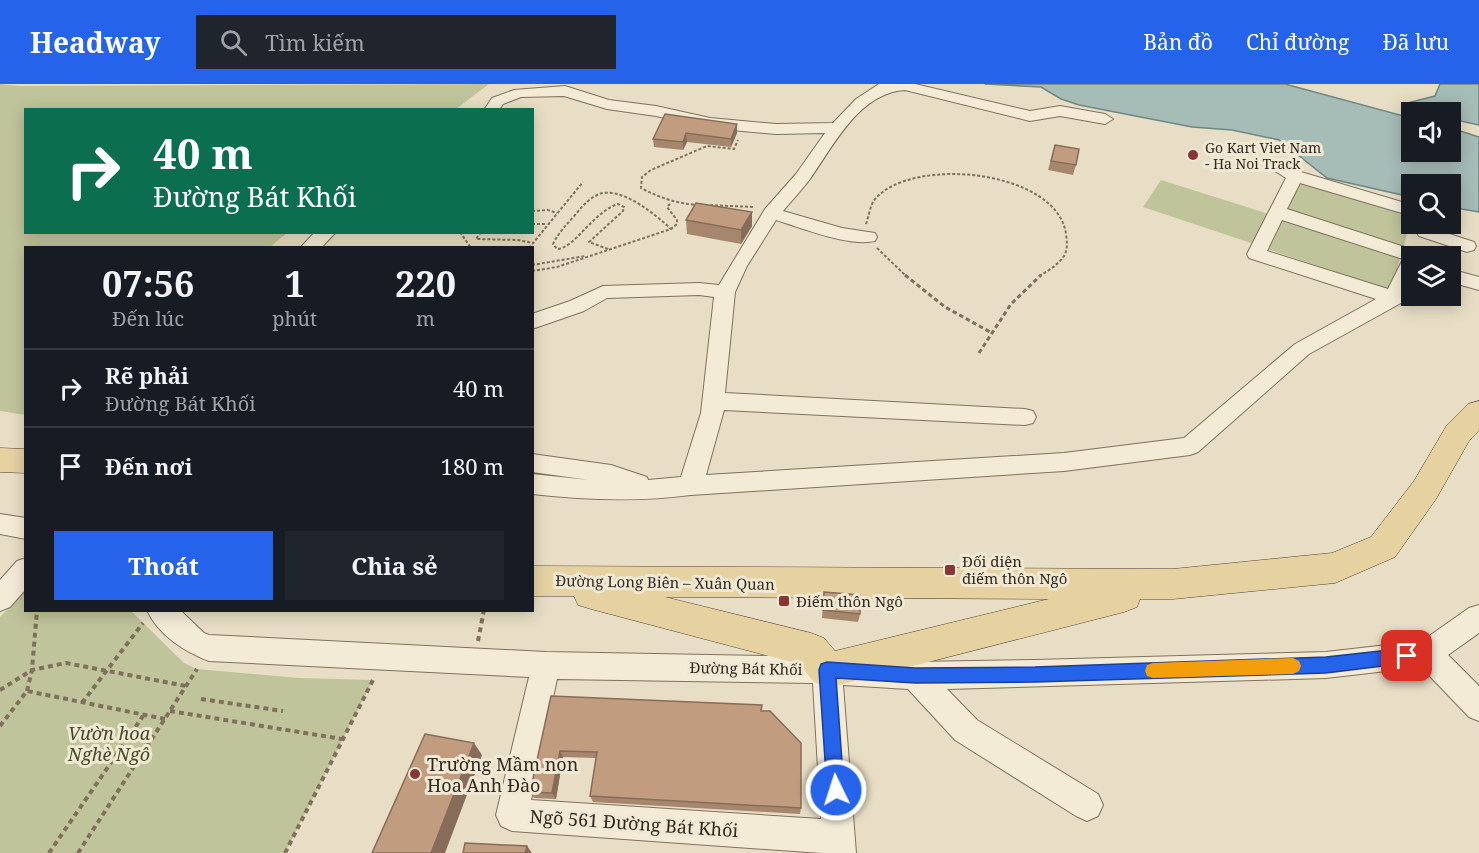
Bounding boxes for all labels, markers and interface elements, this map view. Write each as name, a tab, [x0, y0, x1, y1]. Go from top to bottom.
search box	[196, 15, 616, 69]
text: Headway	[30, 23, 160, 61]
icon: search	[217, 26, 250, 59]
text: Tìm kiếm	[265, 27, 365, 57]
text: Bản đồ	[1143, 28, 1213, 56]
text: Chỉ đường	[1246, 28, 1349, 56]
text: Đã lưu	[1382, 28, 1449, 56]
map controls	[1401, 102, 1461, 306]
button: sound	[1401, 102, 1461, 162]
text: 40 m	[153, 124, 253, 181]
icon: right	[54, 132, 132, 210]
place label: Go Kart Viet Nam - Ha Noi Track	[1205, 138, 1321, 173]
marker: Go Kart Viet Nam - Ha Noi Track	[1186, 148, 1200, 162]
button: search	[1401, 174, 1461, 234]
text: Đường Bát Khối	[153, 178, 356, 215]
button: layers	[1401, 246, 1461, 306]
text: 07:56	[102, 259, 194, 308]
text: 1	[284, 259, 305, 308]
text: 220	[395, 259, 456, 308]
text: Đến lúc	[112, 305, 184, 332]
text: phút	[272, 305, 317, 332]
text: m	[416, 305, 435, 332]
text: Rẽ phải	[105, 360, 189, 390]
icon: right	[54, 372, 87, 405]
text: 40 m	[453, 373, 504, 403]
text: Đường Bát Khối	[105, 390, 256, 417]
icon: arrive	[54, 450, 87, 483]
text: Đến nơi	[105, 451, 192, 481]
text: 180 m	[441, 451, 504, 481]
button: Thoát	[54, 531, 273, 600]
button: Chia sẻ	[285, 531, 504, 600]
place label: Đối diện điếm thôn Ngô	[962, 551, 1067, 588]
marker: Đối diện điếm thôn Ngô	[943, 563, 957, 577]
street label: Đường Long Biên – Xuân Quan	[555, 570, 775, 594]
place label: Điếm thôn Ngô	[796, 591, 903, 611]
marker: Điếm thôn Ngô	[777, 594, 791, 608]
pin	[1381, 630, 1432, 681]
icon: arrive	[1390, 639, 1423, 672]
street label: Đường Bát Khối	[689, 657, 803, 679]
park label: Vườn hoa Nghè Ngô	[67, 721, 151, 766]
place label: Trường Mầm non Hoa Anh Đào	[427, 752, 579, 797]
position arrow	[804, 758, 868, 822]
marker: Trường Mầm non Hoa Anh Đào	[408, 767, 422, 781]
street label: Ngõ 561 Đường Bát Khối	[529, 804, 739, 842]

